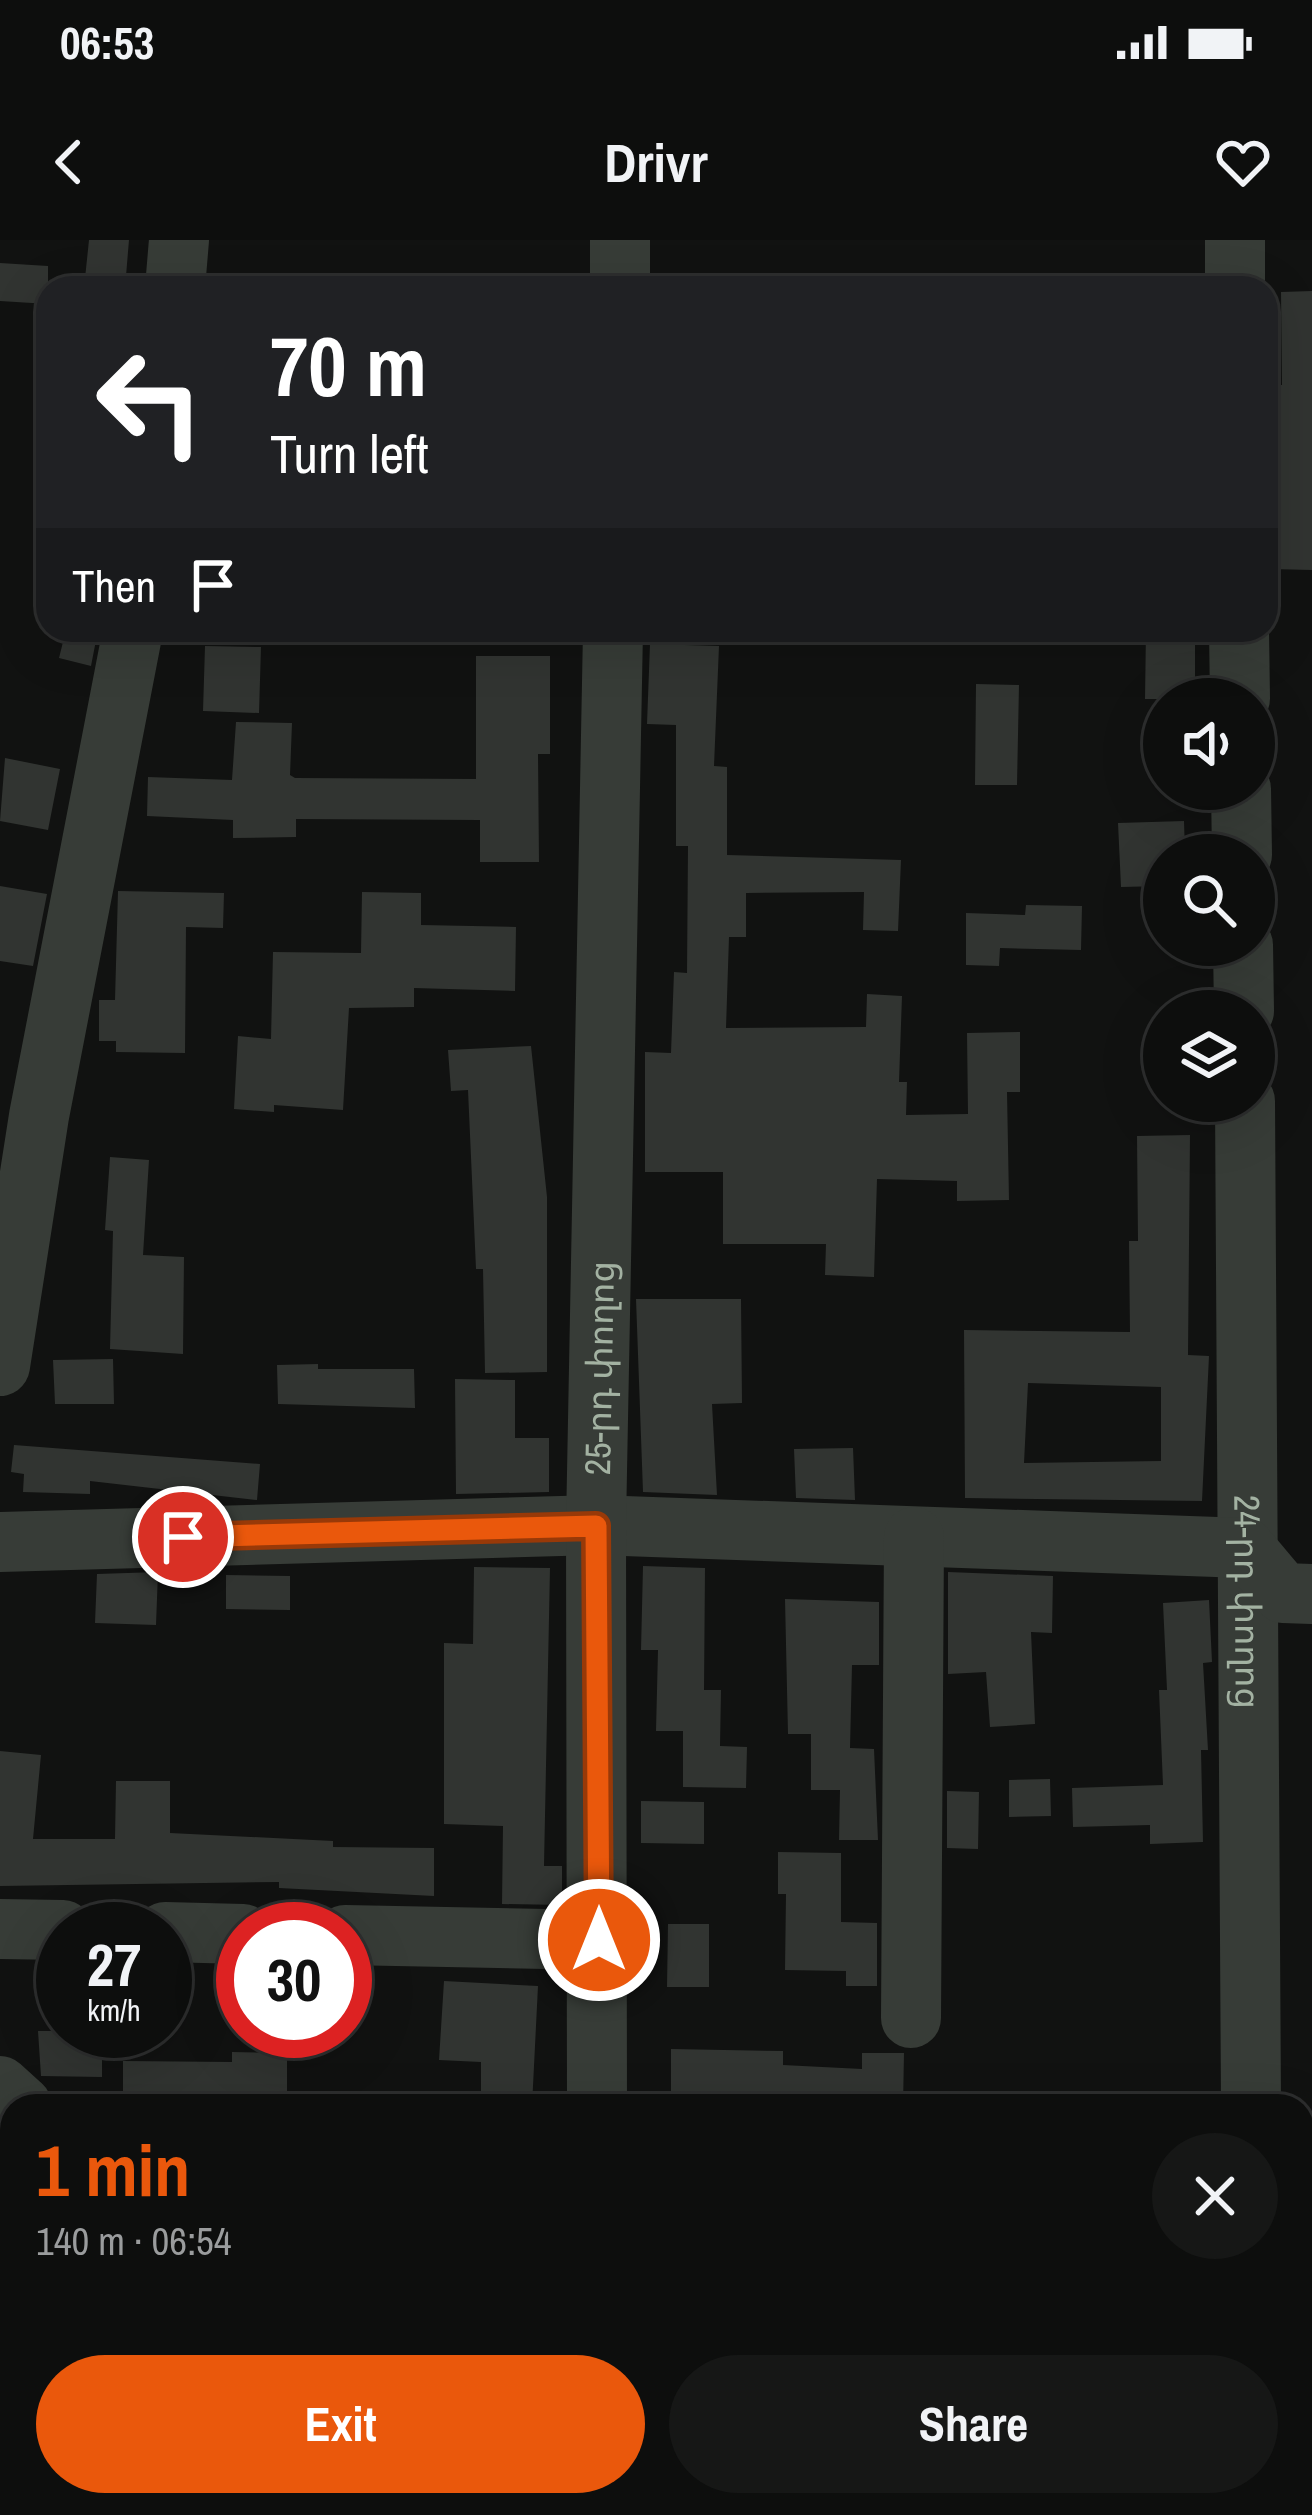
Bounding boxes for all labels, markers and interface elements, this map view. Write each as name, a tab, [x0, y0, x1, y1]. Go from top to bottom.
text: 06:53	[60, 12, 154, 73]
text: Drivr	[604, 126, 708, 199]
icon: back	[36, 129, 102, 195]
icon: heart	[1210, 129, 1276, 195]
text: 70 m	[270, 309, 427, 422]
icon: left	[72, 324, 228, 480]
text: Turn left	[270, 417, 429, 490]
icon: arrive	[180, 552, 246, 618]
text: Then	[72, 555, 156, 616]
map controls	[1143, 678, 1275, 1122]
button: sound	[1143, 678, 1275, 810]
button: search	[1143, 834, 1275, 966]
button: layers	[1143, 990, 1275, 1122]
street label: 25-րդ փողոց	[573, 1260, 625, 1476]
pin	[132, 1486, 234, 1588]
street label: 24-րդ փողոց	[1223, 1495, 1273, 1709]
icon: arrive	[150, 1504, 216, 1570]
position arrow	[536, 1877, 662, 2003]
speed limit sign: 30	[216, 1902, 372, 2058]
text: 27	[87, 1924, 141, 2005]
text: km/h	[87, 1990, 141, 2030]
text: 1 min	[36, 2121, 190, 2218]
button: close	[1152, 2133, 1278, 2259]
text: 140 m · 06:54	[36, 2215, 232, 2267]
button: Exit	[36, 2355, 645, 2493]
button: Share	[669, 2355, 1278, 2493]

